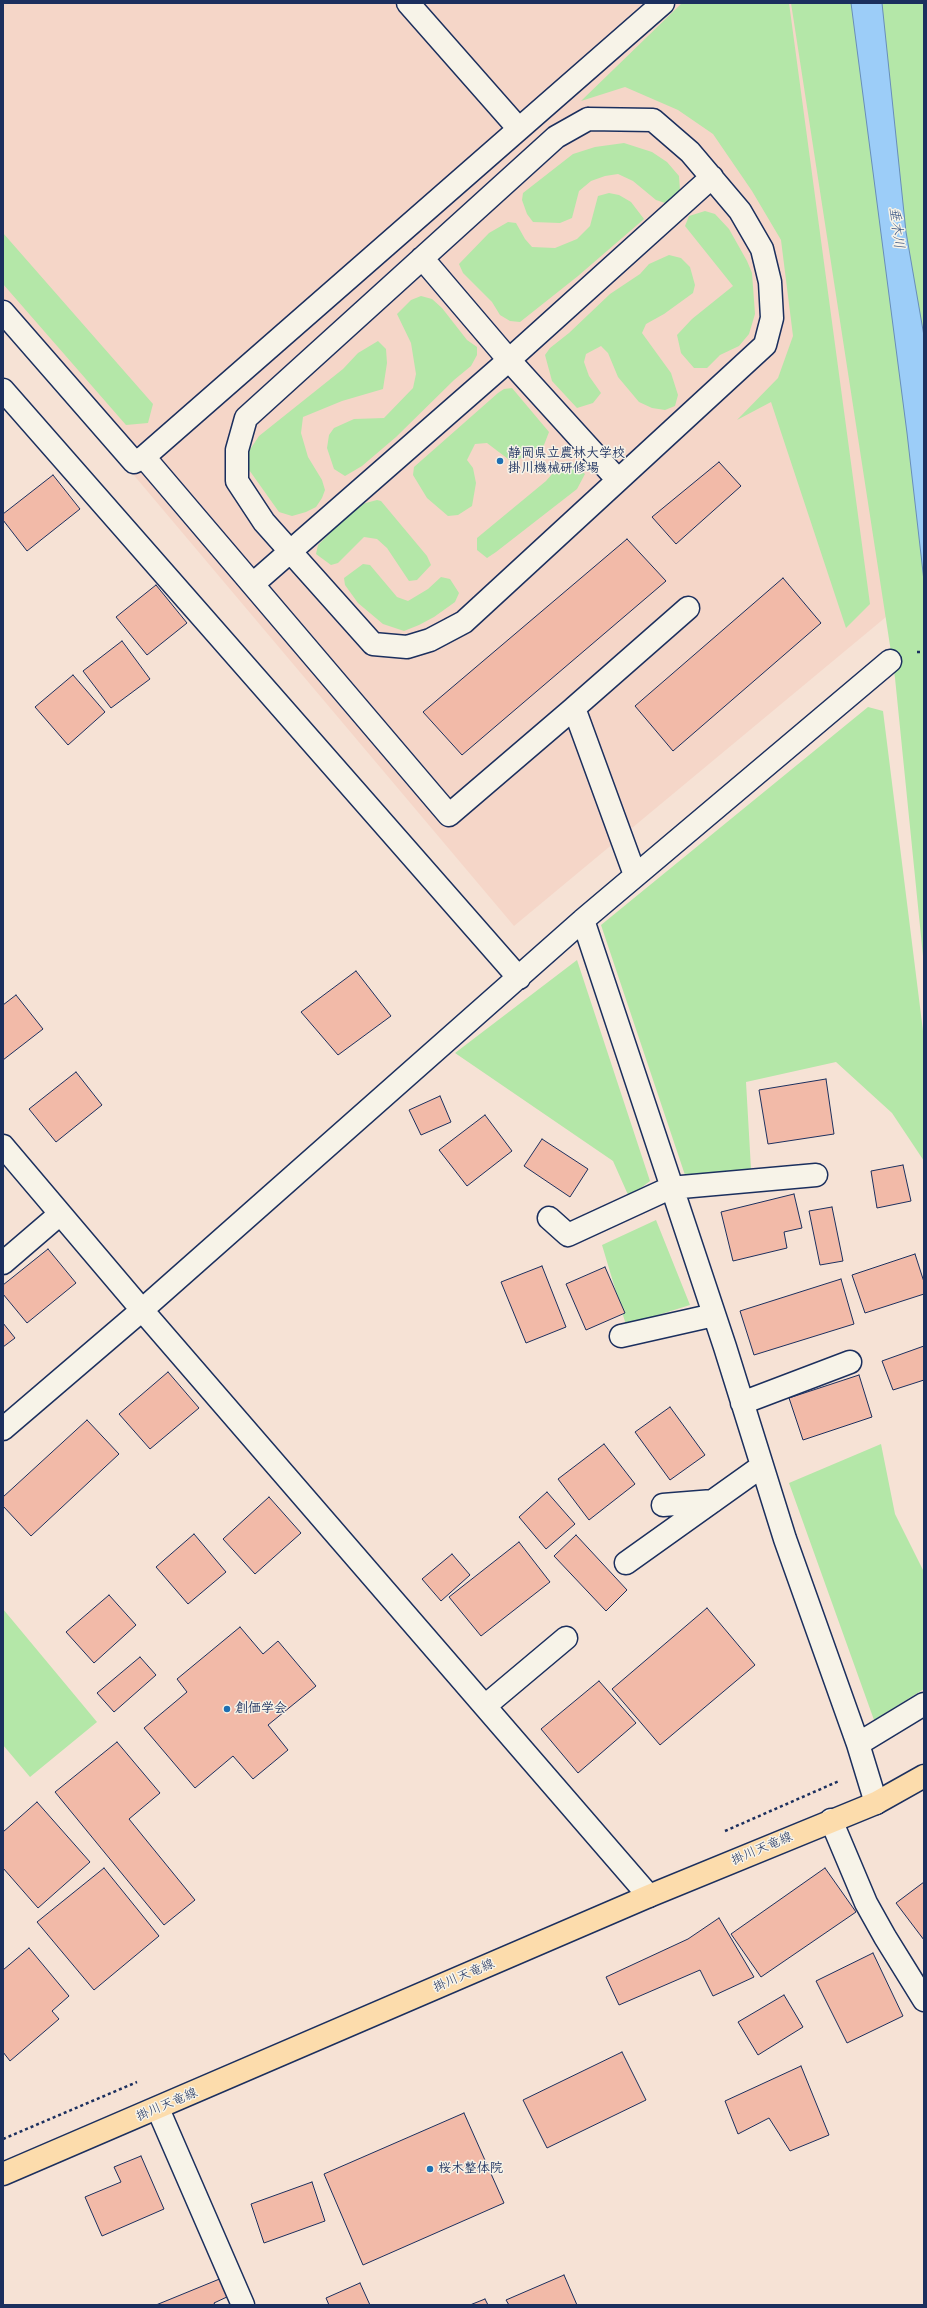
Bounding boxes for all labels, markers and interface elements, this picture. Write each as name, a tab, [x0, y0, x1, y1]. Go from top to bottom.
water label: 垂木川	[885, 206, 907, 250]
place label: 静岡県立農林大学校 掛川機械研修場	[508, 446, 625, 477]
marker: 静岡県立農林大学校 掛川機械研修場	[495, 456, 505, 466]
place label: 創価学会	[235, 1701, 287, 1717]
marker: 創価学会	[222, 1704, 232, 1714]
street label: 掛川天竜線	[729, 1829, 795, 1869]
street label: 掛川天竜線	[431, 1956, 497, 1996]
street label: 掛川天竜線	[134, 2085, 200, 2125]
place label: 桜木整体院	[438, 2161, 503, 2177]
marker: 桜木整体院	[425, 2164, 435, 2174]

